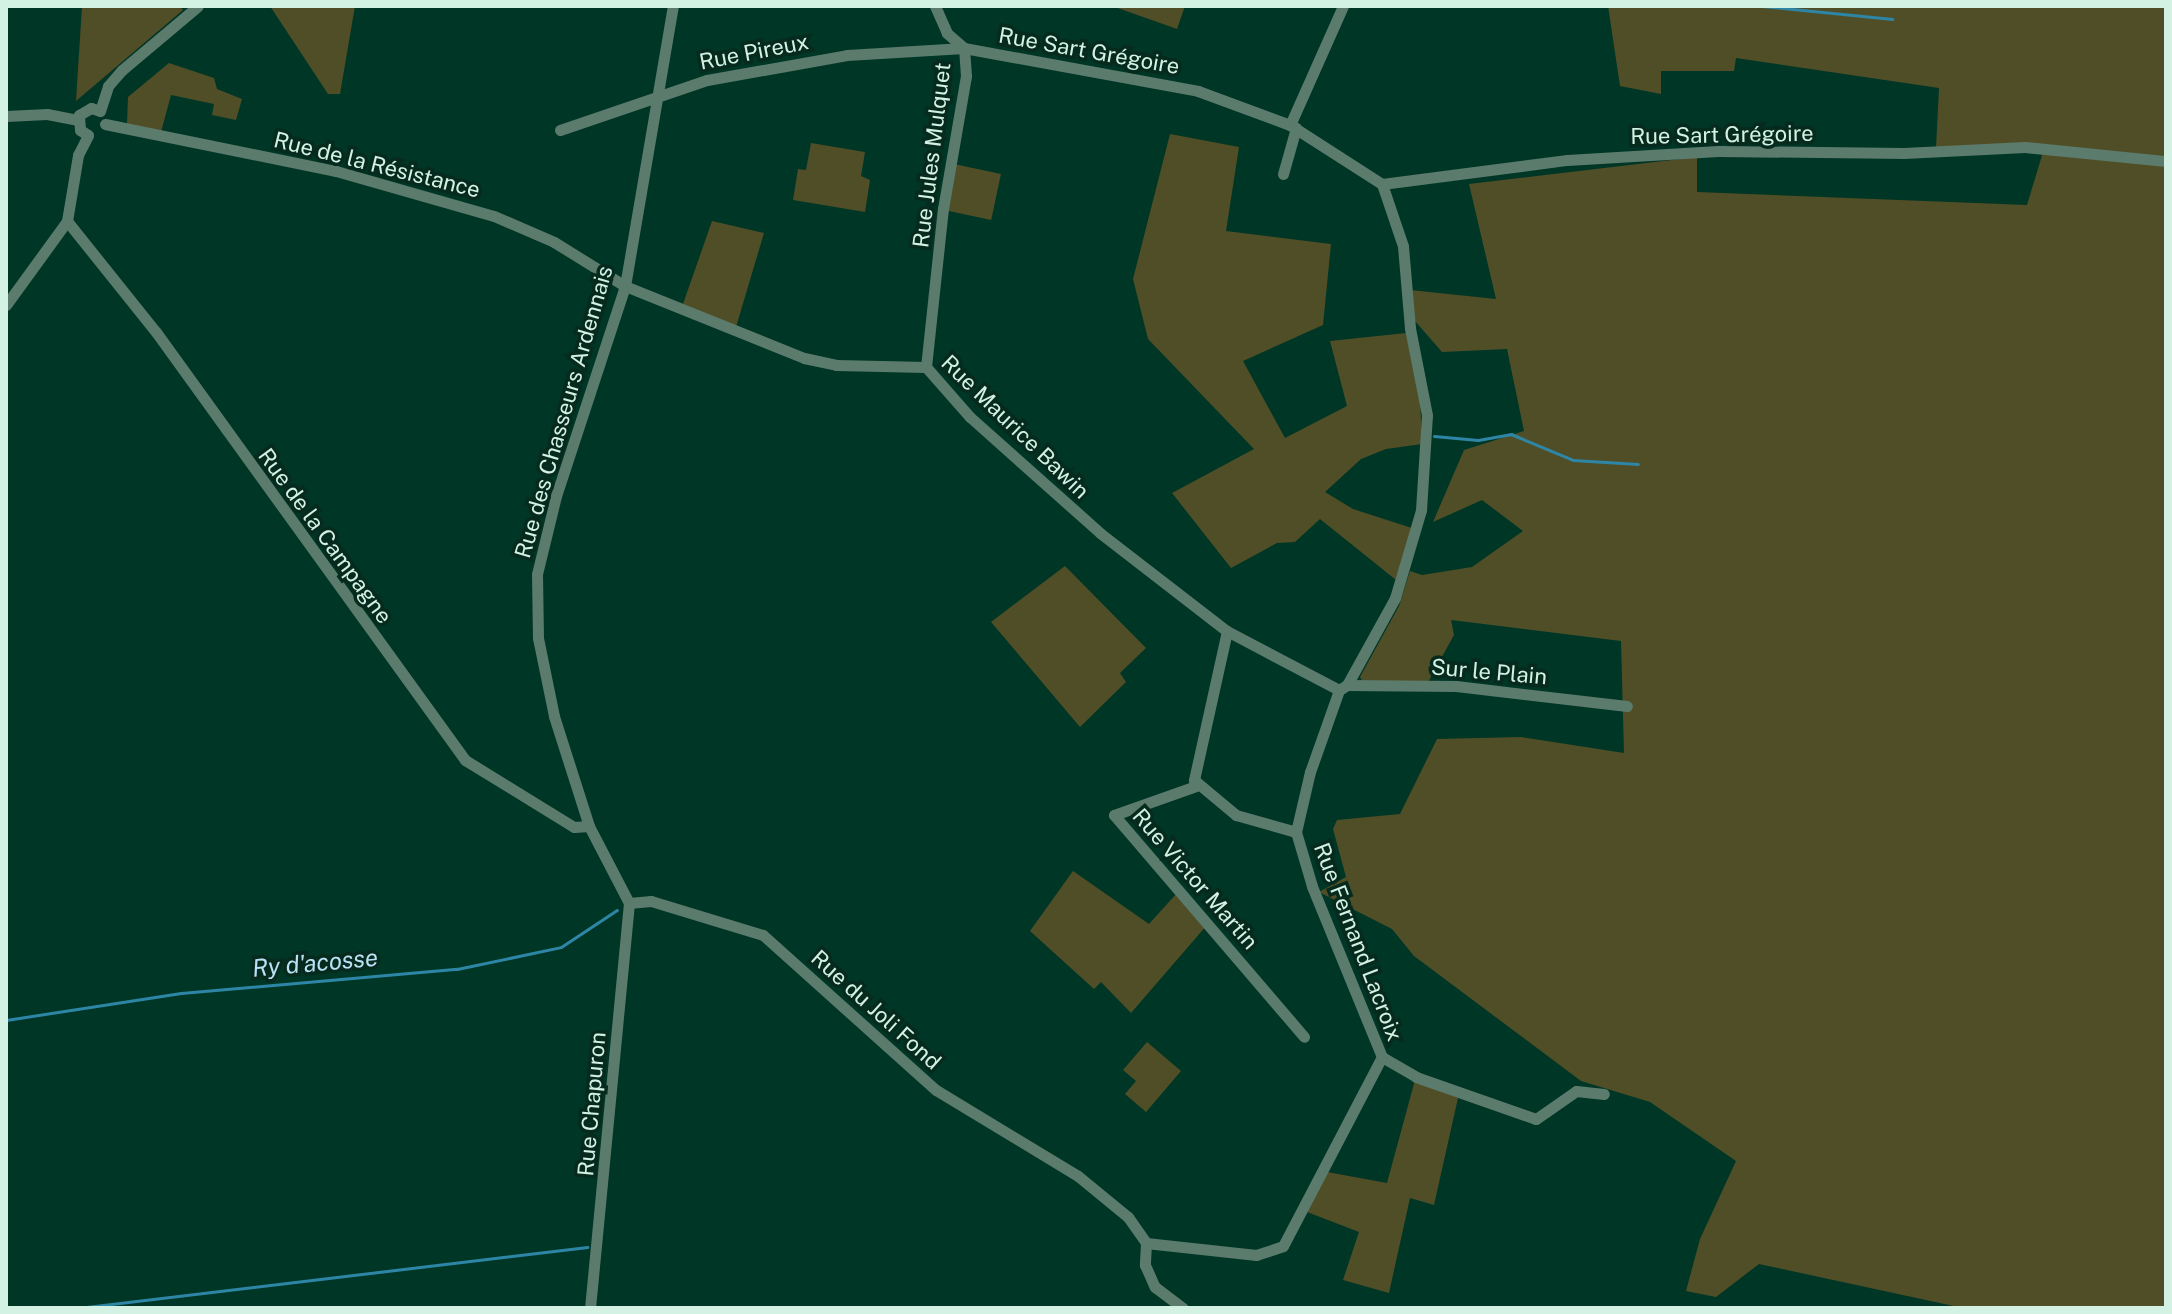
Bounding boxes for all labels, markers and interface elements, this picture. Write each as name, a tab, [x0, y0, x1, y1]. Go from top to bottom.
street label: Rue Sart Grégoire	[996, 22, 1182, 80]
street label: Rue Pireux	[697, 28, 811, 76]
street label: Rue Jules Mulquet	[908, 61, 956, 249]
street label: Rue Sart Grégoire	[1630, 120, 1814, 150]
street label: Rue de la Résistance	[271, 127, 483, 203]
street label: Rue des Chasseurs Ardennais	[509, 263, 619, 561]
street label: Rue Maurice Bawin	[936, 350, 1094, 504]
street label: Rue de la Campagne	[252, 443, 398, 629]
street label: Sur le Plain	[1430, 654, 1548, 690]
street label: Rue Victor Martin	[1127, 803, 1263, 955]
street label: Rue Fernand Lacroix	[1308, 839, 1408, 1045]
water label: Ry d'acosse	[251, 943, 379, 983]
street label: Rue du Joli Fond	[806, 945, 946, 1075]
street label: Rue Chapuron	[573, 1031, 611, 1177]

